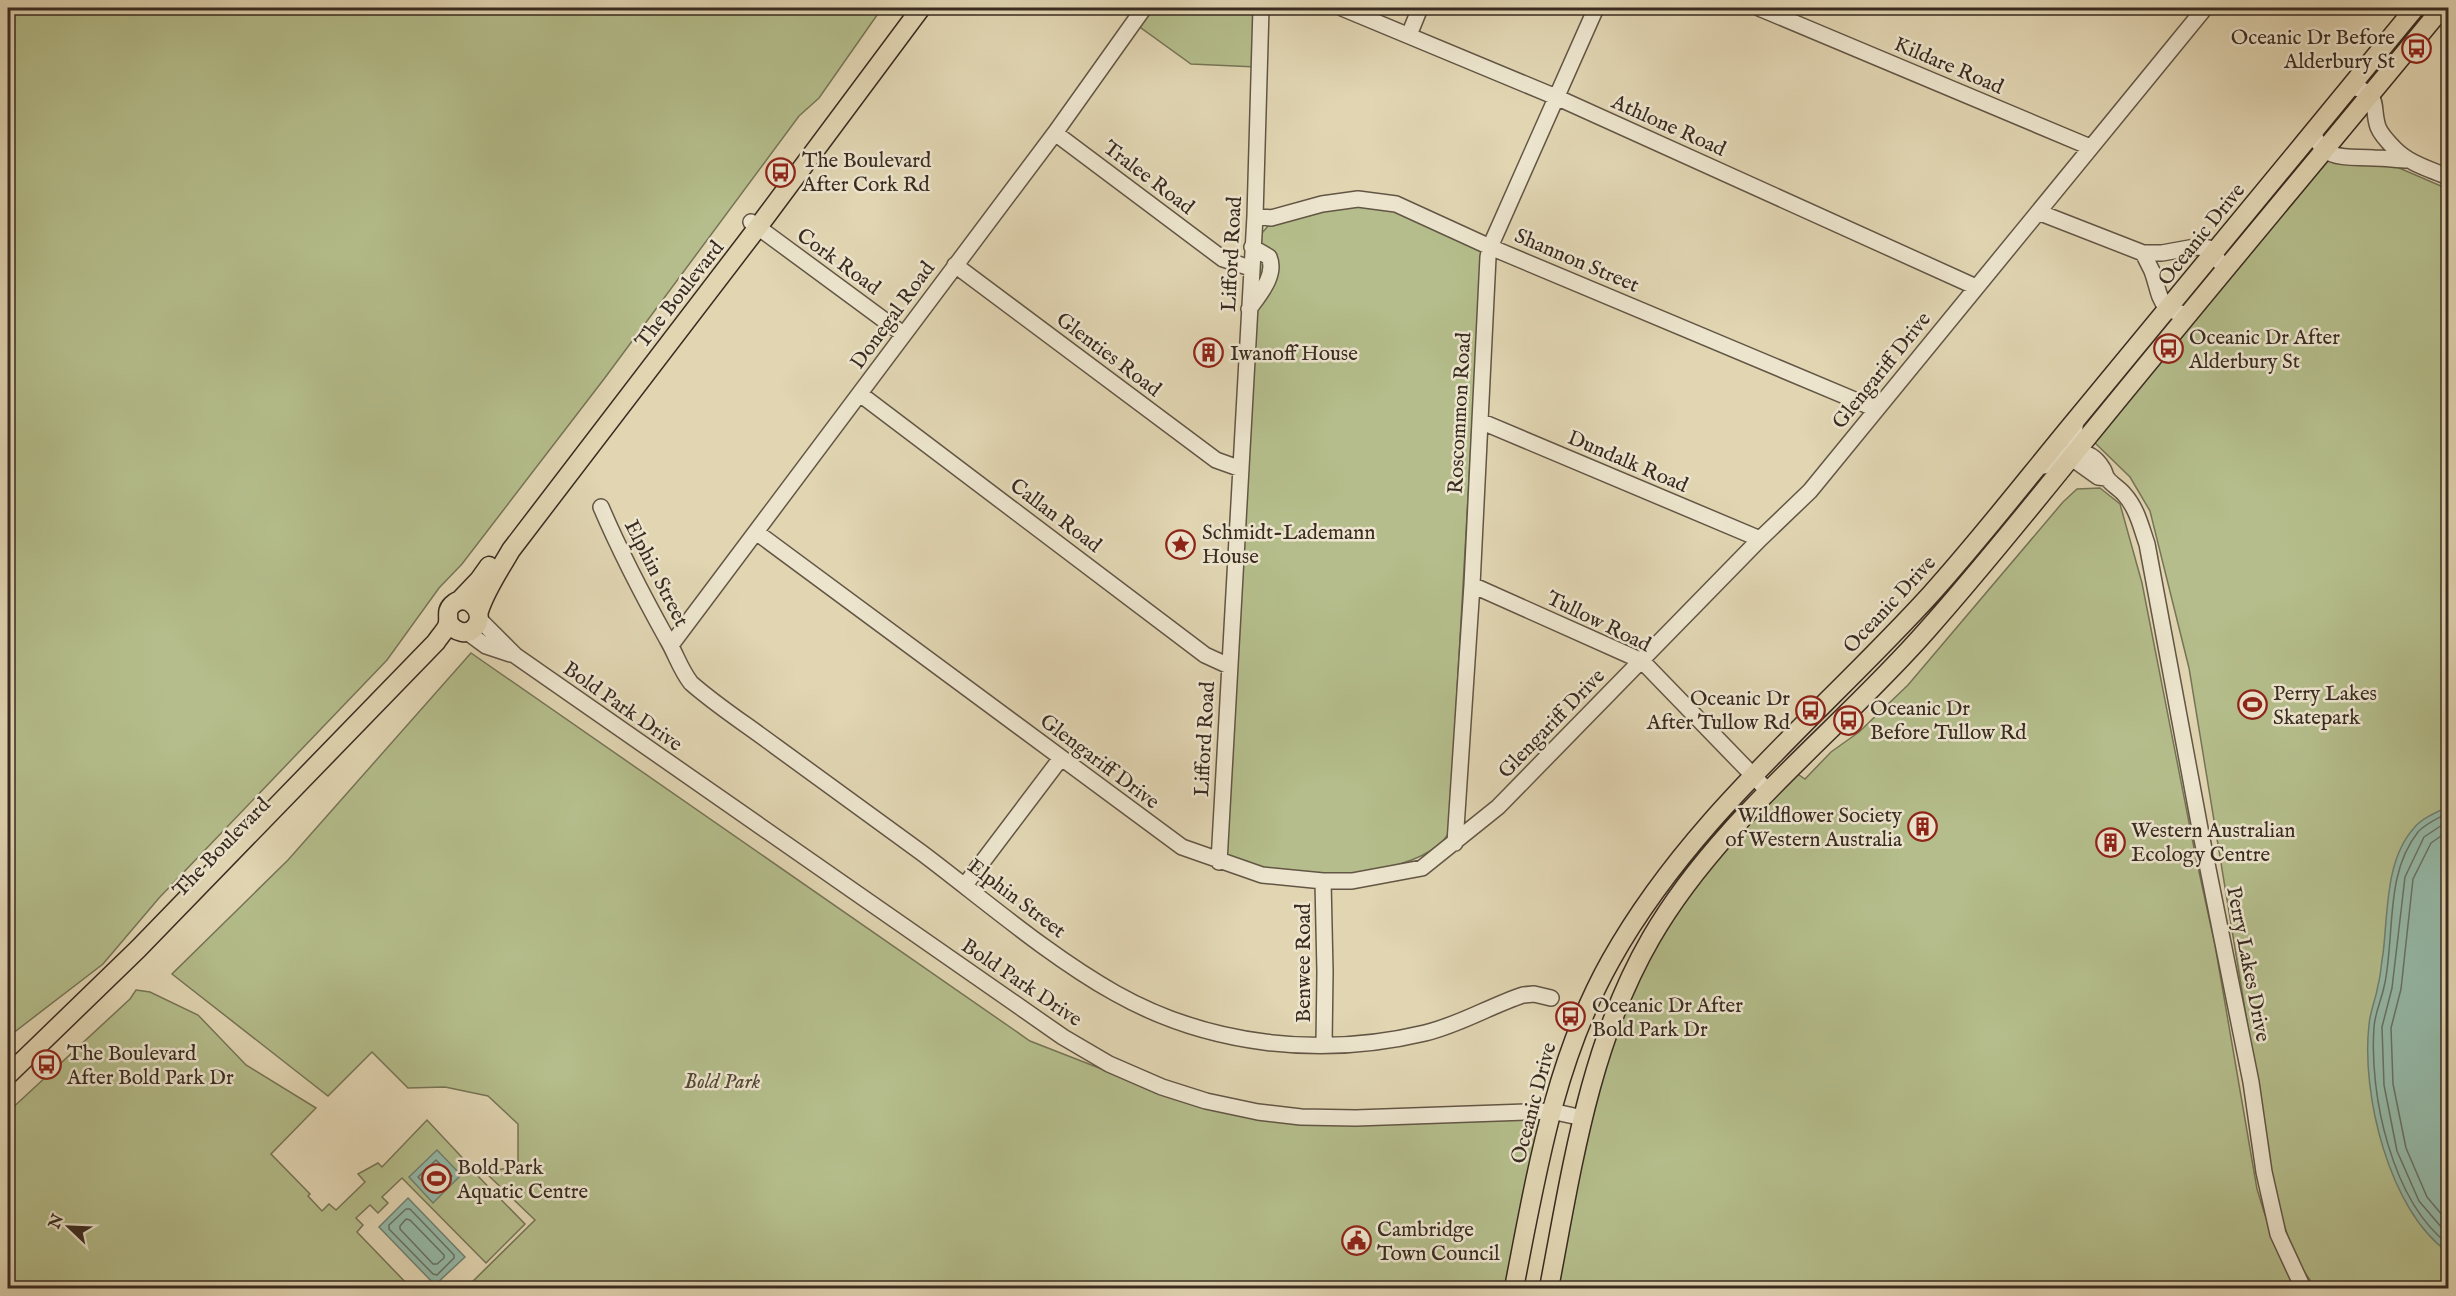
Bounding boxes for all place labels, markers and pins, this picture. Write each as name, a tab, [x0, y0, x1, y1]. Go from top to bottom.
place label: Oceanic Dr Before Alderbury St	[2231, 25, 2395, 76]
bus stop icon: Oceanic Dr Before Alderbury St	[2400, 33, 2432, 65]
place label: The Boulevard After Cork Rd	[801, 148, 932, 199]
bus stop icon: The Boulevard After Cork Rd	[765, 156, 797, 188]
place label: Oceanic Dr After Alderbury St	[2188, 325, 2340, 376]
bus stop icon: Oceanic Dr After Alderbury St	[2152, 333, 2184, 365]
building icon: Iwanoff House	[1193, 337, 1225, 369]
place label: Iwanoff House	[1230, 341, 1358, 368]
place label: Schmidt-Lademann House	[1202, 520, 1375, 571]
place icon: Schmidt-Lademann House	[1165, 528, 1197, 560]
place label: Perry Lakes Skatepark	[2273, 681, 2377, 732]
place label: Oceanic Dr After Tullow Rd	[1646, 686, 1791, 737]
sports icon: Perry Lakes Skatepark	[2236, 689, 2268, 721]
bus stop icon: Oceanic Dr After Tullow Rd	[1795, 694, 1827, 726]
place label: Oceanic Dr Before Tullow Rd	[1870, 696, 2027, 747]
bus stop icon: Oceanic Dr Before Tullow Rd	[1833, 704, 1865, 736]
place label: Wildflower Society of Western Australia	[1725, 803, 1903, 854]
building icon: Wildflower Society of Western Australia	[1907, 811, 1939, 843]
place label: Western Australian Ecology Centre	[2131, 818, 2295, 869]
building icon: Western Australian Ecology Centre	[2094, 826, 2126, 858]
place label: Oceanic Dr After Bold Park Dr	[1592, 993, 1743, 1044]
bus stop icon: Oceanic Dr After Bold Park Dr	[1555, 1001, 1587, 1033]
place label: The Boulevard After Bold Park Dr	[66, 1041, 234, 1092]
bus stop icon: The Boulevard After Bold Park Dr	[30, 1049, 62, 1081]
place label: Bold Park Aquatic Centre	[456, 1155, 589, 1206]
sports icon: Bold Park Aquatic Centre	[420, 1163, 452, 1195]
place label: Cambridge Town Council	[1377, 1217, 1500, 1268]
public building icon: Cambridge Town Council	[1340, 1225, 1372, 1257]

